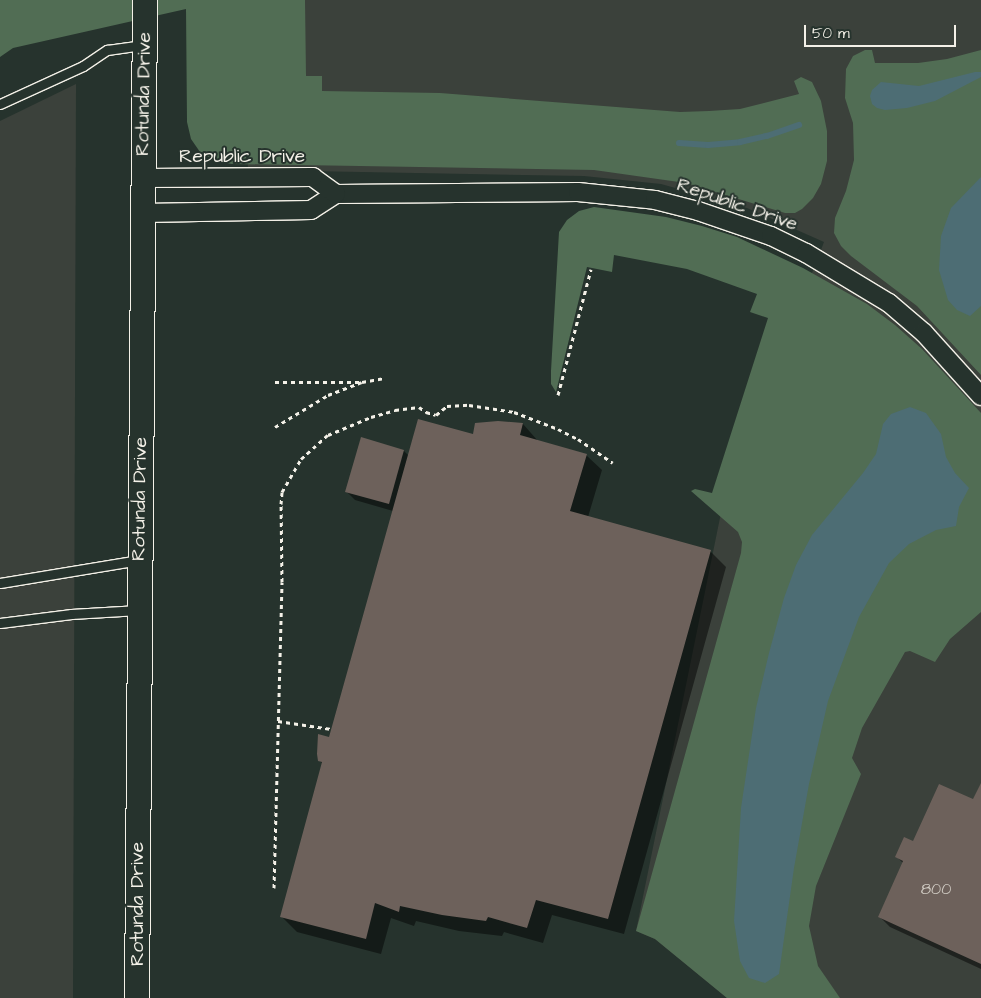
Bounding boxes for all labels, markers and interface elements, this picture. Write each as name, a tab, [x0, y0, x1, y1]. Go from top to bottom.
scale bar	[806, 15, 958, 47]
text: 50 m	[812, 23, 850, 44]
street label: Rotunda Drive	[132, 32, 156, 156]
street label: Republic Drive	[179, 146, 305, 168]
street label: Republic Drive	[674, 174, 800, 236]
street label: Rotunda Drive	[128, 437, 152, 561]
street label: Rotunda Drive	[127, 842, 149, 966]
house number: 800	[921, 879, 951, 899]

